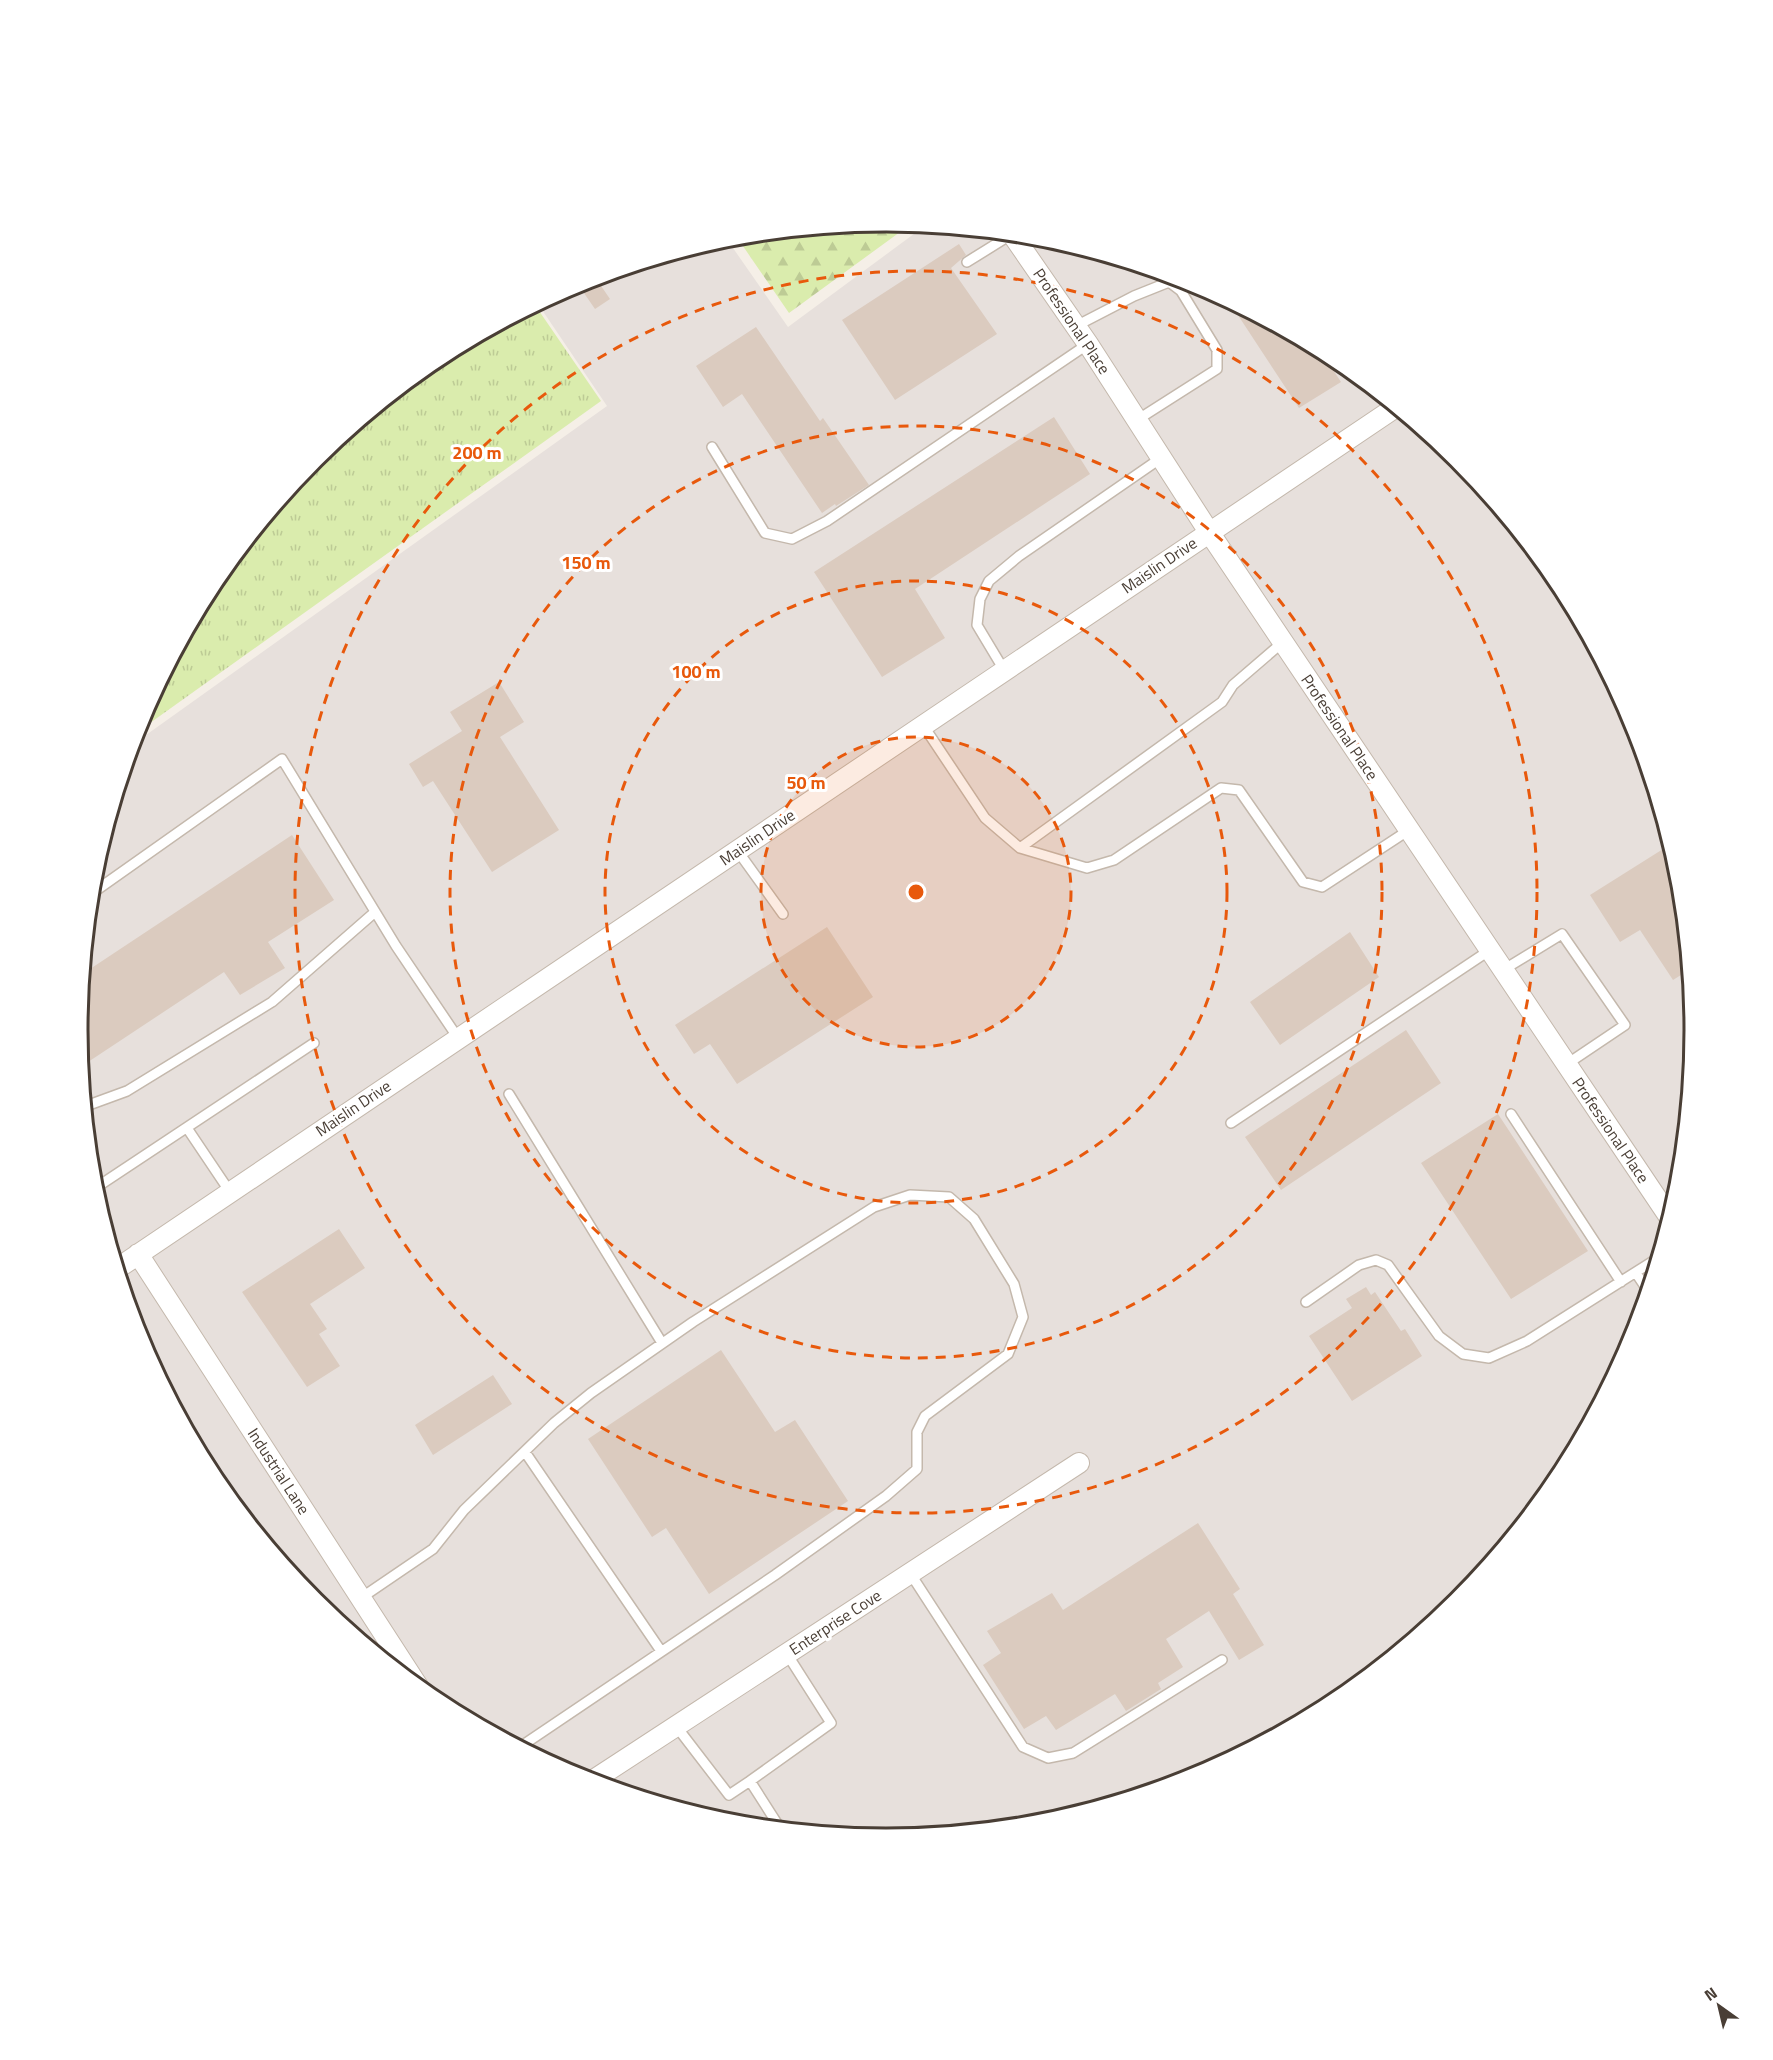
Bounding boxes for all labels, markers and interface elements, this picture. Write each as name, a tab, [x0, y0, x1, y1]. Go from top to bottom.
street label: Professional Place	[1028, 263, 1116, 379]
text: 200 m	[452, 439, 502, 466]
street label: Maislin Drive	[1116, 531, 1202, 599]
text: 150 m	[561, 549, 611, 576]
text: 100 m	[671, 658, 721, 685]
street label: Professional Place	[1296, 669, 1384, 785]
text: 50 m	[786, 769, 826, 796]
street label: Maislin Drive	[714, 803, 800, 871]
centre of rings	[906, 882, 926, 902]
street label: Professional Place	[1567, 1072, 1655, 1188]
street label: Maislin Drive	[310, 1074, 396, 1142]
street label: Industrial Lane	[242, 1423, 316, 1519]
street label: Enterprise Cove	[784, 1583, 886, 1661]
north arrow	[1689, 1976, 1749, 2036]
text: N	[1699, 1981, 1722, 2007]

